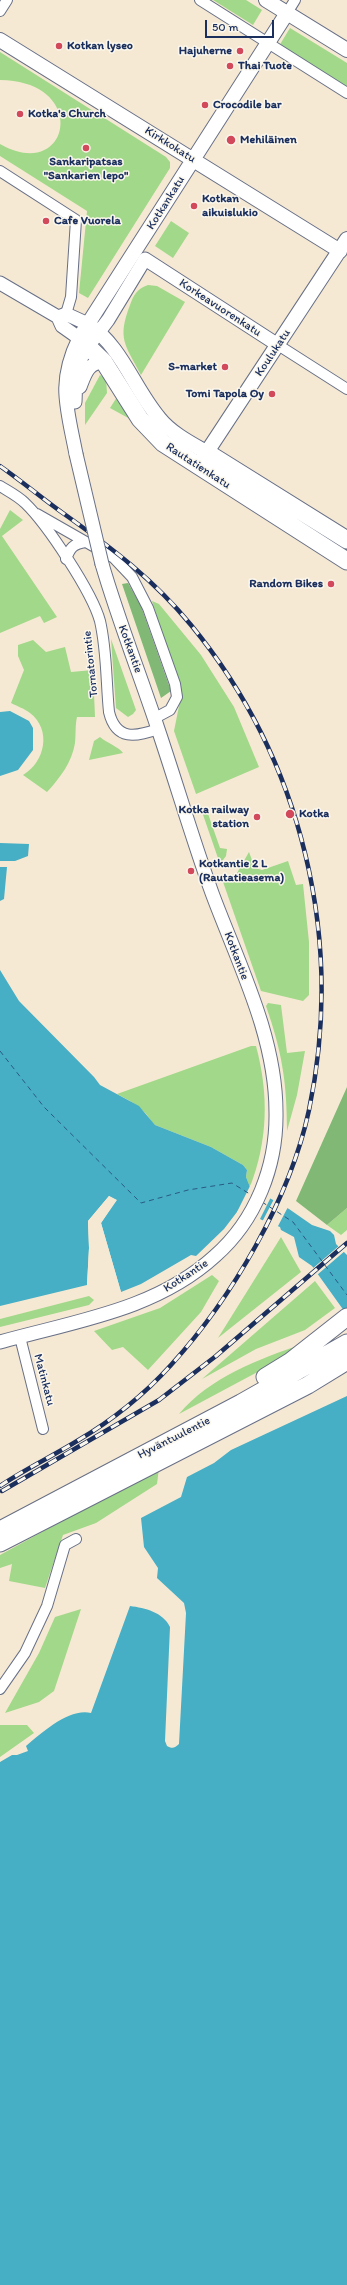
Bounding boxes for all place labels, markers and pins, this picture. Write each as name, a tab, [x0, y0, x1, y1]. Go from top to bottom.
place label: Kotkan lyseo	[67, 39, 133, 53]
marker: Kotkan lyseo	[54, 41, 64, 51]
place label: Hajuherne	[179, 44, 232, 58]
marker: Hajuherne	[235, 46, 245, 56]
place label: Thai Tuote	[238, 59, 292, 73]
marker: Thai Tuote	[225, 61, 235, 71]
place label: Crocodile bar	[213, 98, 281, 112]
marker: Crocodile bar	[200, 100, 210, 110]
place label: Kotka's Church	[28, 107, 106, 121]
marker: Kotka's Church	[15, 109, 25, 119]
place label: Mehiläinen	[240, 133, 297, 147]
marker: Mehiläinen	[225, 134, 237, 146]
marker: Sankaripatsas "Sankarien lepo"	[81, 143, 91, 153]
place label: Sankaripatsas "Sankarien lepo"	[44, 155, 128, 183]
place label: Kotkan aikuislukio	[202, 192, 258, 220]
marker: Kotkan aikuislukio	[189, 201, 199, 211]
place label: Cafe Vuorela	[54, 214, 121, 228]
marker: Cafe Vuorela	[41, 216, 51, 226]
place label: S-market	[168, 360, 217, 374]
marker: S-market	[220, 362, 230, 372]
place label: Tomi Tapola Oy	[186, 387, 264, 401]
marker: Tomi Tapola Oy	[267, 389, 277, 399]
place label: Random Bikes	[249, 577, 323, 591]
marker: Random Bikes	[326, 579, 336, 589]
place label: Kotka railway station	[179, 803, 249, 831]
place label: Kotka	[299, 807, 329, 821]
marker: Kotka	[284, 808, 296, 820]
marker: Kotka railway station	[252, 812, 262, 822]
place label: Kotkantie 2 L (Rautatieasema)	[199, 857, 284, 885]
marker: Kotkantie 2 L (Rautatieasema)	[186, 866, 196, 876]

